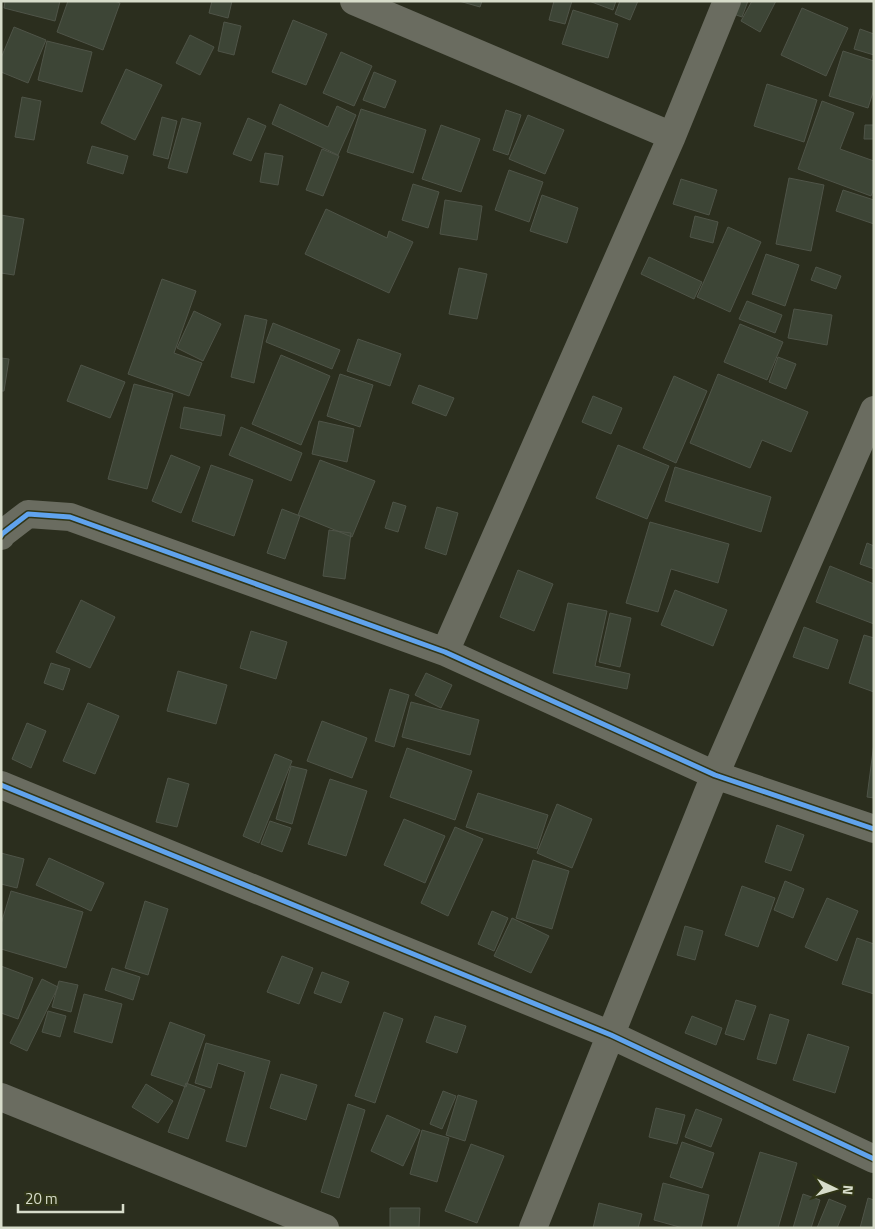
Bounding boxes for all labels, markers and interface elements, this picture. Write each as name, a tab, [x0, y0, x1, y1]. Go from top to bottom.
north arrow	[810, 1164, 860, 1214]
scale bar	[18, 1182, 122, 1214]
text: N	[838, 1184, 859, 1196]
text: 20 m	[25, 1187, 58, 1210]

